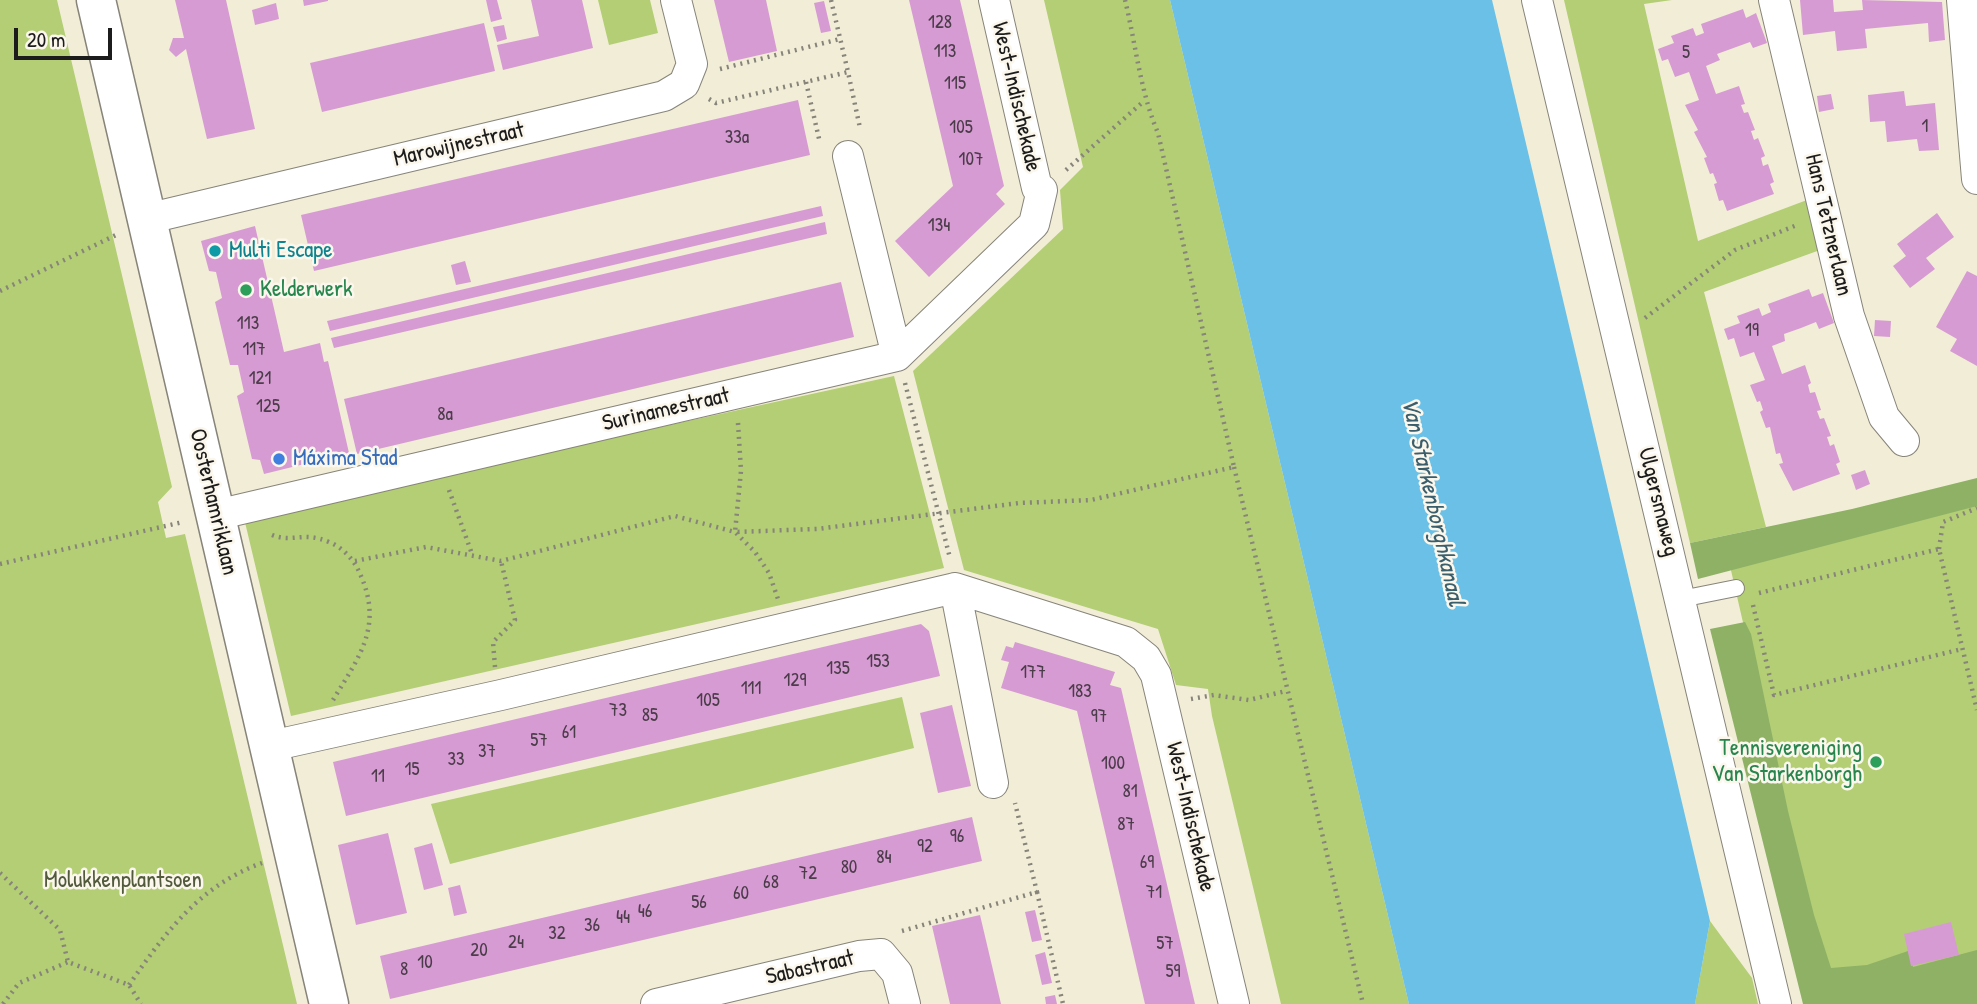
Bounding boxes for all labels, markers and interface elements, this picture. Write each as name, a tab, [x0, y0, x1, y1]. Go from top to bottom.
house number: 128	[928, 12, 952, 34]
scale bar	[18, 14, 116, 58]
street label: West-Indischekade	[985, 20, 1047, 174]
text: 20 m	[27, 25, 65, 54]
house number: 113	[934, 41, 956, 63]
house number: 5	[1682, 42, 1690, 64]
house number: 115	[944, 73, 966, 95]
house number: 1	[1922, 116, 1928, 138]
street label: Marowijnestraat	[391, 117, 527, 173]
house number: 105	[949, 117, 973, 139]
house number: 33a	[725, 127, 749, 149]
house number: 107	[959, 149, 983, 171]
street label: Hans Tetznerlaan	[1798, 151, 1858, 299]
house number: 134	[928, 215, 950, 237]
place label: Multi Escape	[229, 237, 332, 265]
marker: Multi Escape	[207, 243, 223, 259]
place label: Kelderwerk	[260, 276, 352, 304]
marker: Kelderwerk	[238, 282, 254, 298]
house number: 113	[237, 313, 259, 335]
house number: 19	[1745, 320, 1759, 342]
house number: 117	[242, 339, 266, 361]
house number: 121	[249, 368, 271, 390]
street label: Surinamestraat	[600, 382, 732, 438]
water label: Van Starkenborghkanaal	[1394, 395, 1470, 609]
house number: 125	[256, 396, 280, 418]
house number: 8a	[437, 404, 453, 426]
street label: Oosterhamriklaan	[183, 426, 243, 578]
place label: Máxima Stad	[293, 445, 398, 473]
street label: Ulgersmaweg	[1631, 445, 1685, 559]
marker: Máxima Stad	[271, 451, 287, 467]
house number: 153	[866, 651, 890, 673]
house number: 135	[826, 658, 850, 680]
house number: 177	[1020, 662, 1046, 684]
house number: 129	[784, 670, 806, 692]
house number: 111	[741, 678, 761, 700]
house number: 183	[1068, 681, 1092, 703]
house number: 105	[696, 690, 720, 712]
house number: 73	[609, 700, 627, 722]
house number: 85	[642, 705, 658, 727]
house number: 97	[1091, 706, 1107, 728]
house number: 61	[562, 722, 576, 744]
house number: 57	[530, 730, 548, 752]
place label: Tennisvereniging Van Starkenborgh	[1711, 735, 1862, 789]
street label: West-Indischekade	[1159, 740, 1221, 894]
house number: 37	[478, 741, 496, 763]
house number: 33	[447, 749, 465, 771]
house number: 100	[1101, 753, 1125, 775]
marker: Tennisvereniging Van Starkenborgh	[1868, 754, 1884, 770]
house number: 15	[405, 759, 419, 781]
house number: 11	[371, 766, 385, 788]
house number: 81	[1122, 781, 1138, 803]
house number: 87	[1117, 814, 1135, 836]
house number: 96	[950, 826, 964, 848]
house number: 92	[917, 836, 933, 858]
house number: 84	[876, 847, 892, 869]
house number: 69	[1140, 852, 1154, 874]
house number: 80	[841, 857, 857, 879]
house number: 72	[799, 863, 817, 885]
park label: Molukkenplantsoen	[44, 867, 202, 895]
house number: 68	[763, 872, 779, 894]
house number: 71	[1146, 882, 1162, 904]
house number: 60	[733, 883, 749, 905]
house number: 56	[691, 892, 707, 914]
house number: 46	[638, 901, 652, 923]
house number: 44	[616, 907, 630, 929]
house number: 36	[584, 915, 600, 937]
house number: 32	[548, 923, 566, 945]
house number: 24	[508, 932, 524, 954]
house number: 57	[1156, 933, 1174, 955]
house number: 20	[470, 940, 488, 962]
street label: Sabastraat	[763, 944, 857, 992]
house number: 10	[417, 952, 433, 974]
house number: 8	[400, 959, 408, 981]
house number: 59	[1165, 961, 1181, 983]

